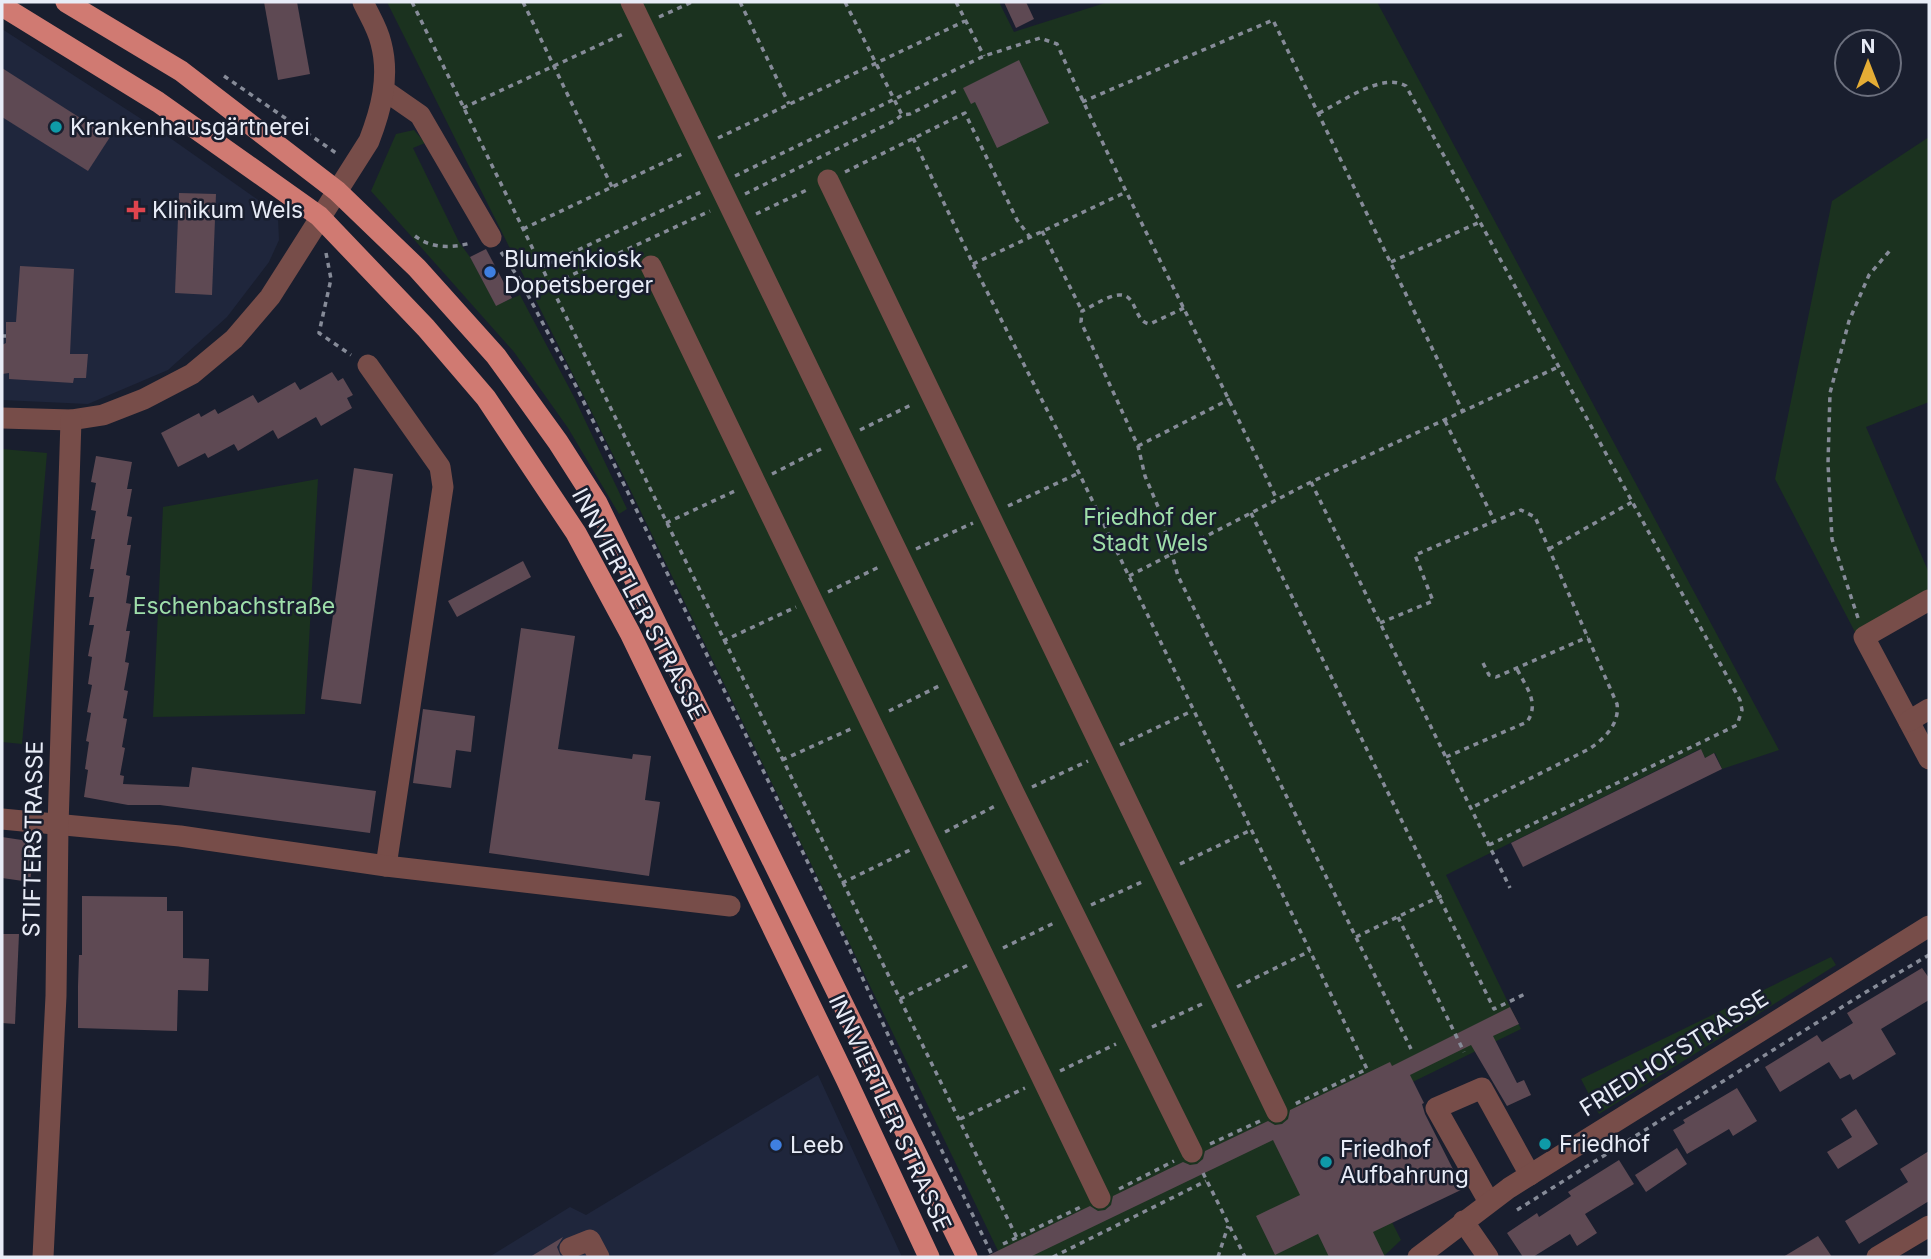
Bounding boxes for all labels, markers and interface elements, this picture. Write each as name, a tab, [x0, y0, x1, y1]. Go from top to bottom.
north arrow	[1833, 28, 1903, 98]
text: N	[1861, 35, 1875, 58]
place label: Krankenhausgärtnerei	[70, 113, 310, 141]
marker: Krankenhausgärtnerei	[48, 119, 64, 135]
place label: Klinikum Wels	[152, 196, 303, 224]
marker: Klinikum Wels	[126, 200, 146, 220]
place label: Blumenkiosk Dopetsberger	[504, 245, 654, 299]
marker: Blumenkiosk Dopetsberger	[482, 264, 498, 280]
street label: INNVIERTLER STRASSE	[566, 483, 712, 725]
park label: Friedhof der Stadt Wels	[1083, 503, 1217, 557]
park label: Eschenbachstraße	[133, 592, 335, 620]
street label: STIFTERSTRASSE	[17, 741, 49, 937]
street label: FRIEDHOFSTRASSE	[1575, 984, 1773, 1122]
street label: INNVIERTLER STRASSE	[823, 990, 957, 1236]
place label: Friedhof	[1559, 1130, 1650, 1158]
place label: Leeb	[790, 1131, 844, 1159]
place label: Friedhof Aufbahrung	[1340, 1135, 1469, 1189]
marker: Friedhof	[1537, 1136, 1553, 1152]
marker: Leeb	[768, 1137, 784, 1153]
marker: Friedhof Aufbahrung	[1318, 1154, 1334, 1170]

